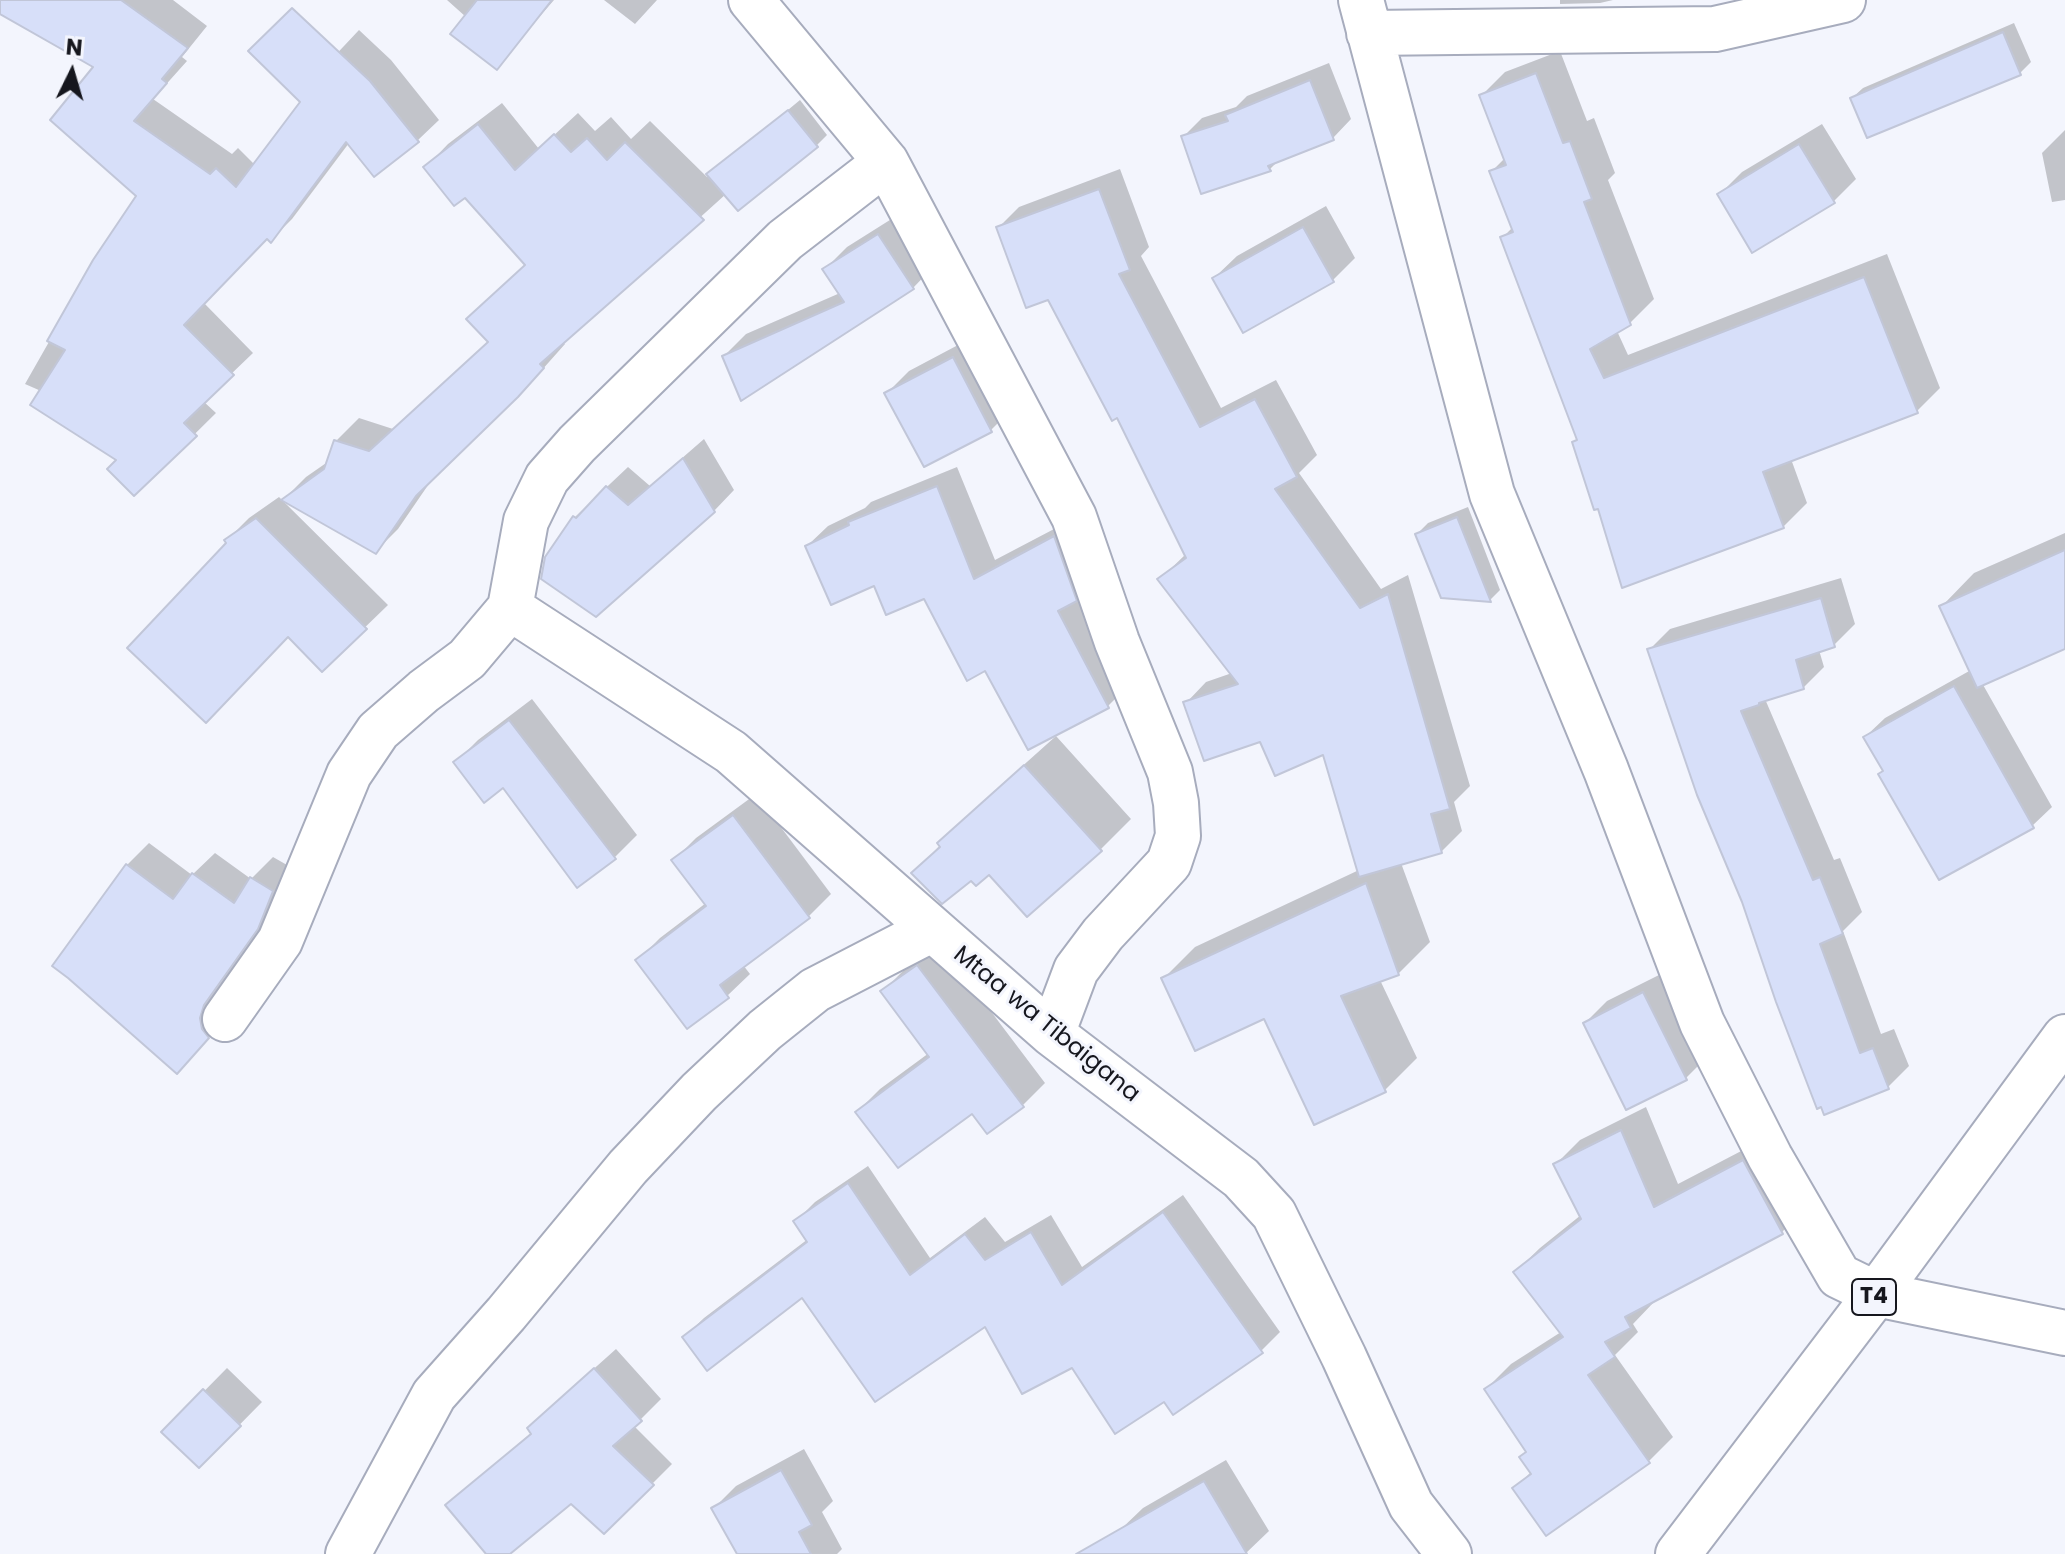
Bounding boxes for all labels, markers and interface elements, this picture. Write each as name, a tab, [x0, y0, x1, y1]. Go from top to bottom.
text: N	[65, 31, 84, 64]
north arrow	[32, 32, 112, 112]
street label: Mtaa wa Tibaigana	[947, 941, 1145, 1109]
road number: T4	[1852, 1279, 1896, 1315]

